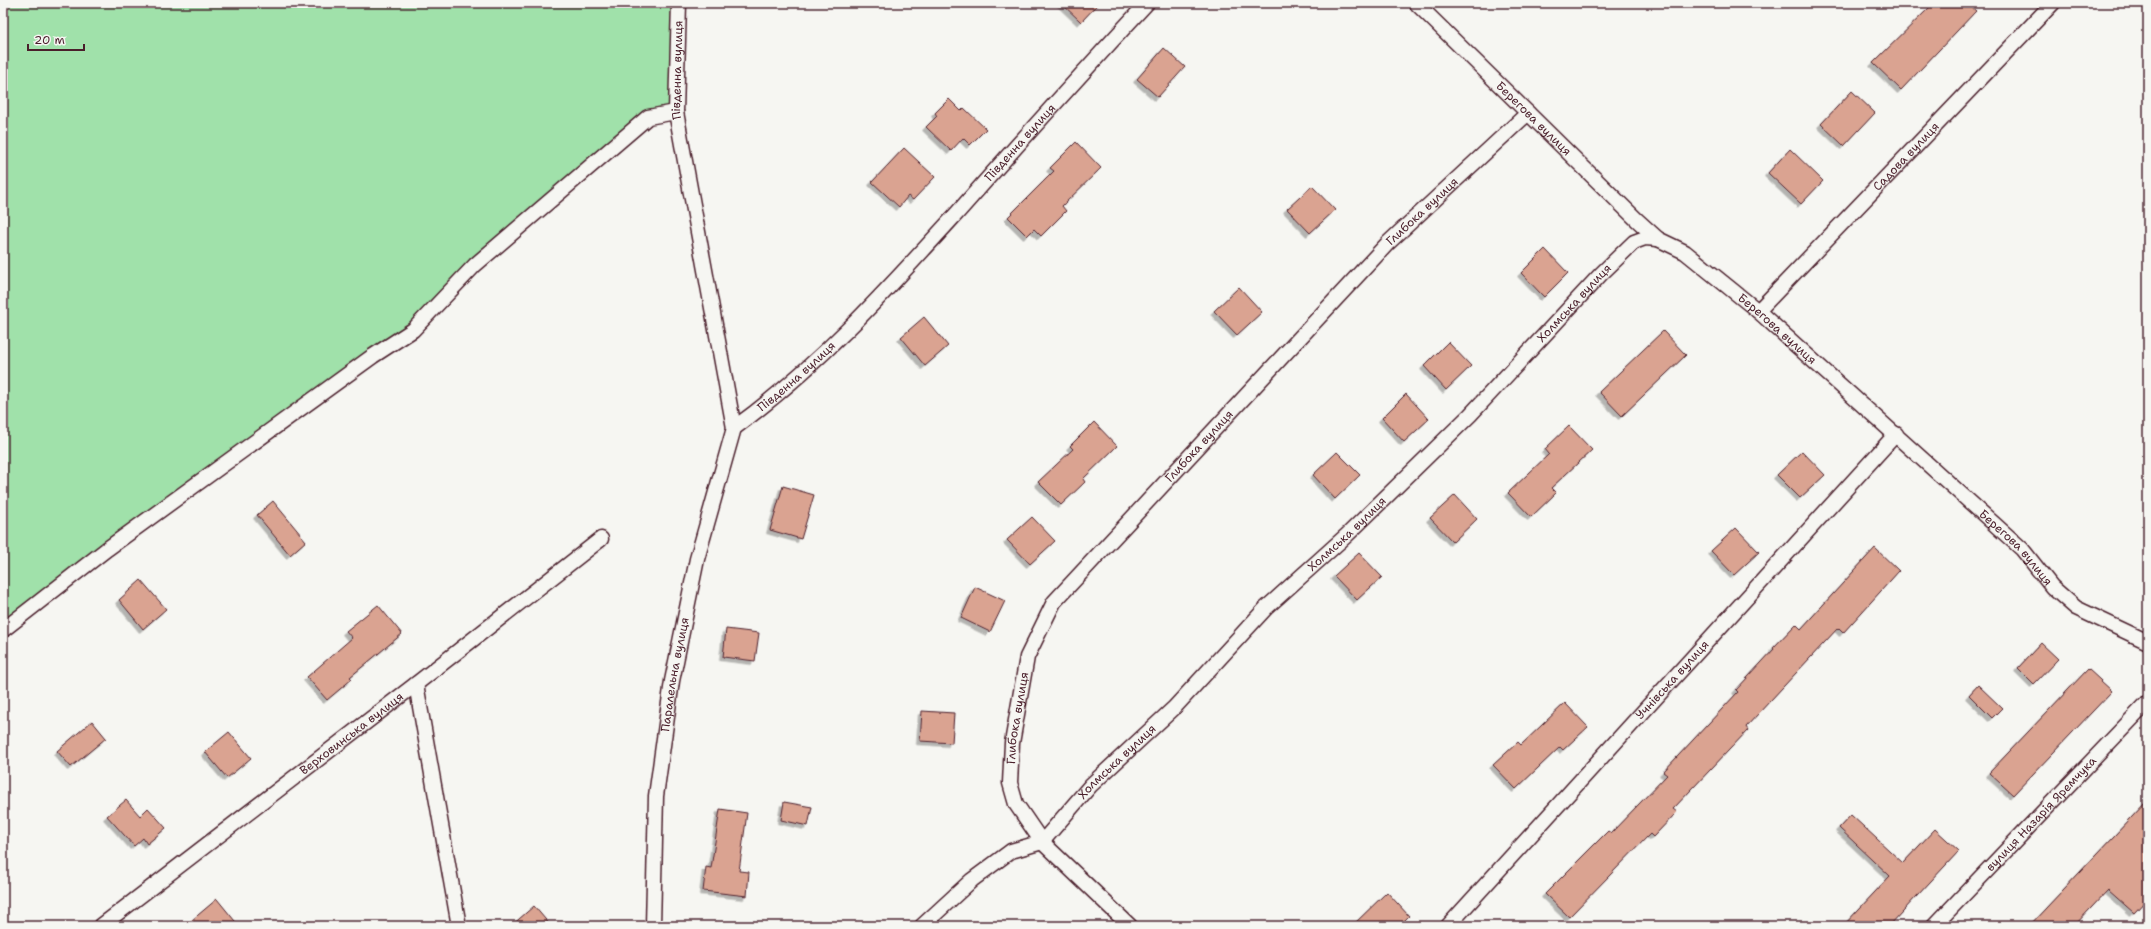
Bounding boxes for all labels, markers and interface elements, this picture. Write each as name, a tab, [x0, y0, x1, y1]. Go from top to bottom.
street label: Південна вулиця	[668, 20, 687, 121]
scale bar	[28, 26, 84, 52]
text: 20 m	[34, 32, 65, 48]
street label: Берегова вулиця	[1493, 78, 1575, 159]
street label: Південна вулиця	[981, 100, 1059, 185]
street label: Садова вулиця	[1869, 119, 1943, 194]
street label: Глибока вулиця	[1382, 174, 1462, 249]
street label: Холмська вулиця	[1533, 260, 1615, 346]
street label: Берегова вулиця	[1734, 290, 1820, 368]
street label: Південна вулиця	[754, 338, 839, 415]
street label: Глибока вулиця	[1161, 407, 1237, 486]
street label: Холмська вулиця	[1304, 493, 1390, 575]
street label: Берегова вулиця	[1976, 506, 2056, 589]
street label: Паралельна вулиця	[657, 616, 693, 733]
street label: Учнівська вулиця	[1632, 637, 1712, 723]
street label: Глибока вулиця	[1003, 671, 1032, 765]
street label: Верховинська вулиця	[297, 689, 407, 778]
street label: Холмська вулиця	[1074, 721, 1159, 802]
street label: вулиця Назарія Яремчука	[1982, 753, 2100, 875]

